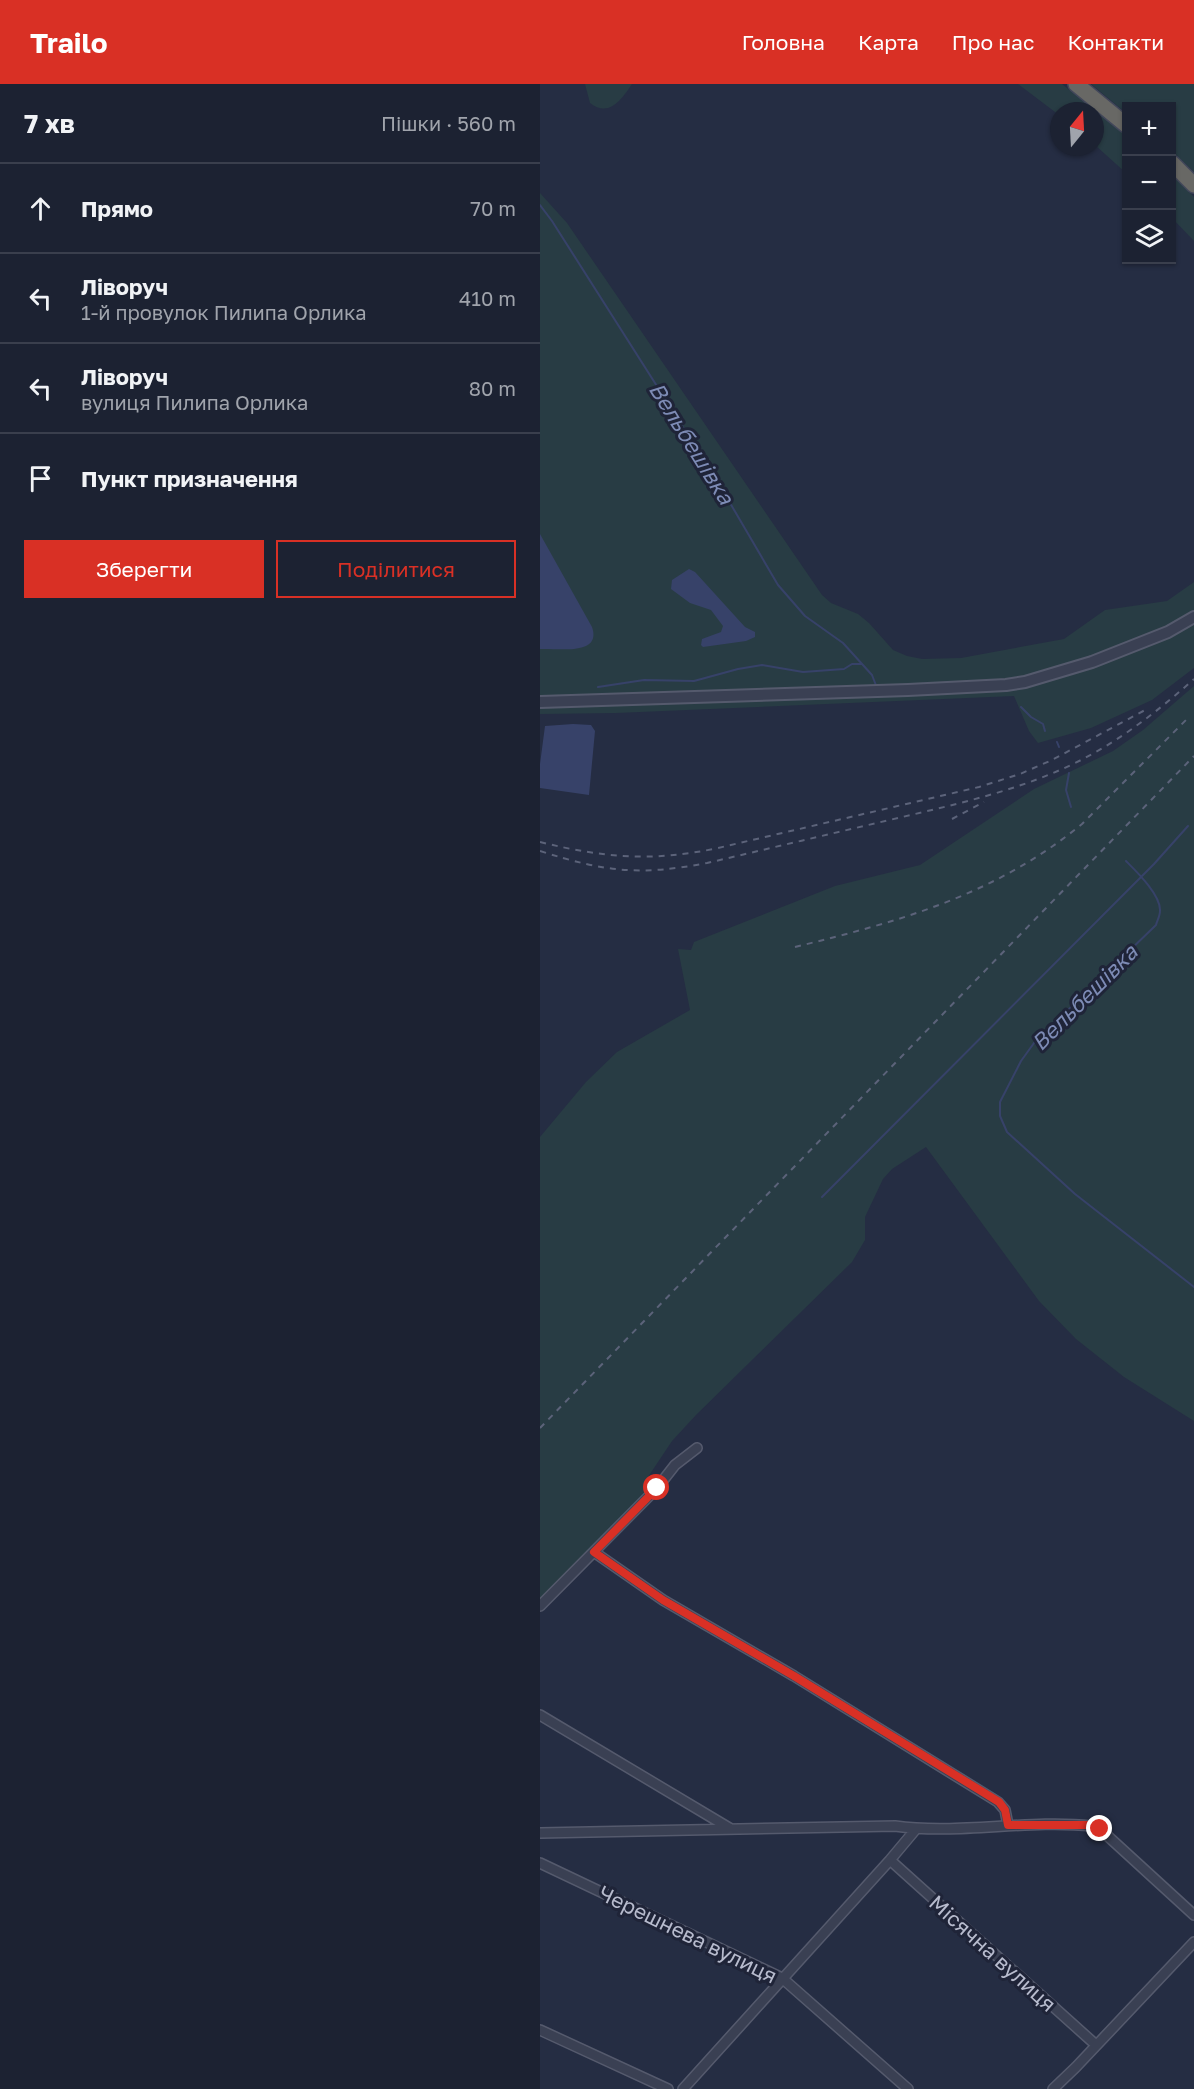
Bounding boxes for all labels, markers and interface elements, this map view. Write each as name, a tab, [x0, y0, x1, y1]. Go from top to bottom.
text: Trailo	[30, 26, 108, 59]
text: Головна	[742, 29, 825, 55]
text: Карта	[858, 29, 919, 55]
text: Про нас	[952, 29, 1034, 55]
text: Контакти	[1067, 29, 1164, 55]
north arrow	[1050, 102, 1104, 156]
map controls	[1122, 102, 1176, 264]
button: +	[1122, 102, 1176, 156]
text: 7 хв	[24, 108, 75, 139]
text: Пішки · 560 m	[381, 111, 516, 135]
button: −	[1122, 156, 1176, 210]
icon: ahead	[24, 192, 57, 225]
text: Прямо	[81, 195, 153, 222]
text: 70 m	[470, 196, 516, 220]
button: layers	[1122, 210, 1176, 264]
text: Ліворуч	[81, 273, 168, 300]
icon: left	[24, 282, 57, 315]
text: 410 m	[459, 286, 516, 310]
text: 1-й провулок Пилипа Орлика	[81, 300, 367, 324]
text: Ліворуч	[81, 363, 168, 390]
icon: left	[24, 372, 57, 405]
text: 80 m	[469, 376, 516, 400]
water label: Вельбешівка	[644, 377, 741, 510]
text: вулиця Пилипа Орлика	[81, 390, 308, 414]
icon: arrive	[24, 462, 57, 495]
text: Пункт призначення	[81, 465, 298, 492]
button: Зберегти	[24, 540, 264, 598]
button: Поділитися	[276, 540, 516, 598]
water label: Вельбешівка	[1025, 937, 1144, 1056]
route start	[643, 1474, 669, 1500]
route end	[1086, 1815, 1112, 1841]
street label: Черешнева вулиця	[594, 1879, 782, 1989]
street label: Місячна вулиця	[924, 1889, 1062, 2017]

